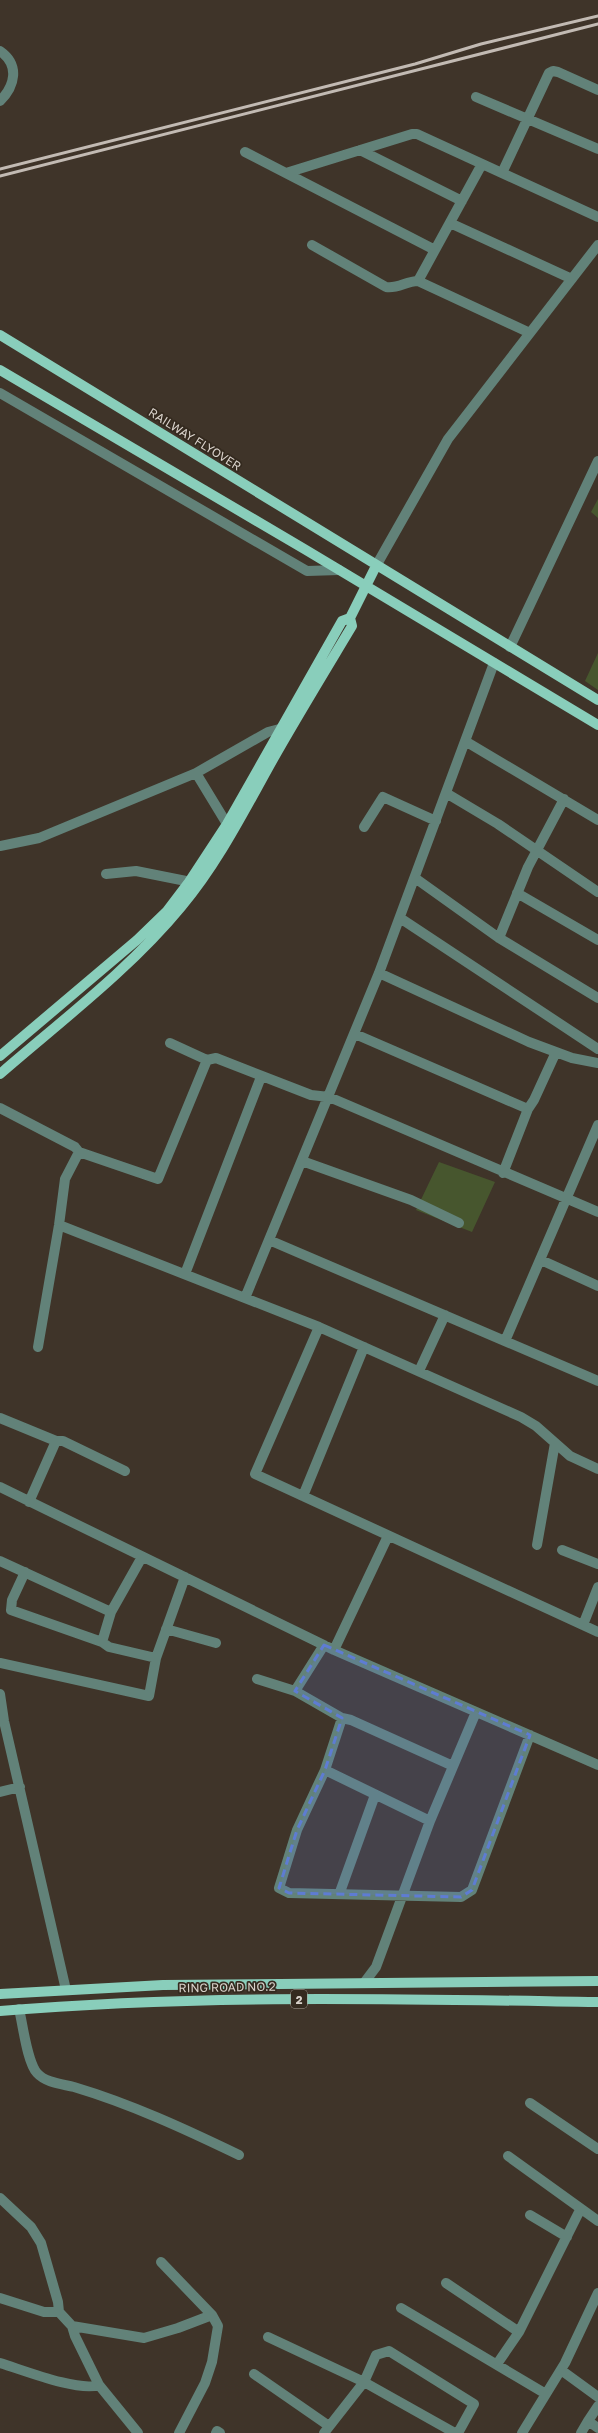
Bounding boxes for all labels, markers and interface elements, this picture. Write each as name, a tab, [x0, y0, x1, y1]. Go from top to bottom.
street label: RAILWAY FLYOVER	[146, 404, 244, 474]
street label: RING ROAD NO.2	[178, 1979, 276, 1995]
road number: 2	[291, 1990, 307, 2008]

